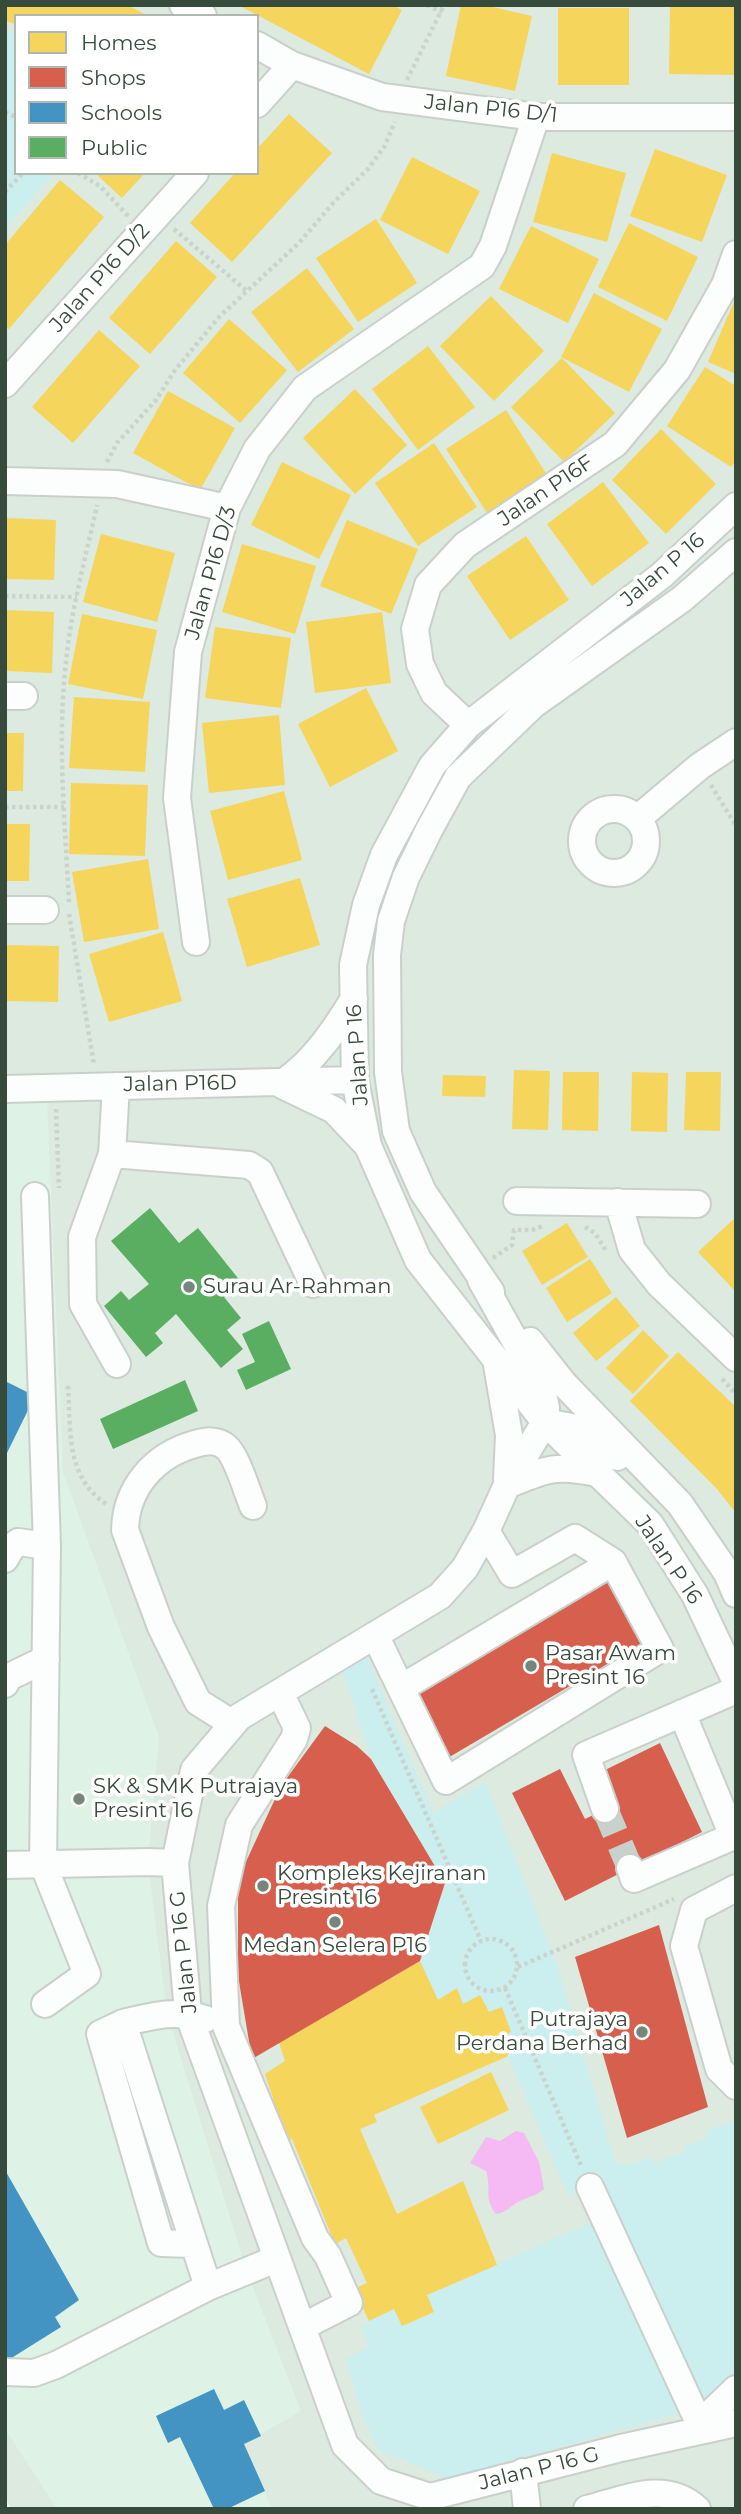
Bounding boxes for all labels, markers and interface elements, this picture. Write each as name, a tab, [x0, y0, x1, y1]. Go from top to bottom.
legend	[14, 14, 259, 175]
text: Homes	[81, 30, 156, 55]
text: Shops	[81, 65, 146, 90]
street label: Jalan P16 D/1	[423, 89, 559, 129]
text: Schools	[81, 100, 162, 125]
text: Public	[81, 135, 148, 160]
street label: Jalan P16 D/2	[45, 218, 155, 338]
street label: Jalan P16F	[494, 450, 598, 532]
street label: Jalan P16 D/3	[180, 503, 242, 643]
street label: Jalan P 16	[616, 528, 710, 612]
street label: Jalan P 16	[342, 1003, 374, 1107]
street label: Jalan P16D	[123, 1070, 237, 1098]
place label: Surau Ar-Rahman	[203, 1274, 391, 1300]
marker: Surau Ar-Rahman	[181, 1279, 197, 1295]
street label: Jalan P 16	[629, 1511, 707, 1609]
place label: Pasar Awam Presint 16	[545, 1641, 676, 1691]
marker: Pasar Awam Presint 16	[523, 1658, 539, 1674]
place label: SK & SMK Putrajaya Presint 16	[93, 1774, 298, 1824]
marker: SK & SMK Putrajaya Presint 16	[71, 1791, 87, 1807]
place label: Kompleks Kejiranan Presint 16	[277, 1861, 487, 1911]
marker: Kompleks Kejiranan Presint 16	[255, 1878, 271, 1894]
street label: Jalan P 16 G	[165, 1889, 203, 2015]
marker: Medan Selera P16	[327, 1914, 343, 1930]
place label: Medan Selera P16	[243, 1933, 427, 1959]
place label: Putrajaya Perdana Berhad	[456, 2007, 628, 2057]
marker: Putrajaya Perdana Berhad	[634, 2024, 650, 2040]
street label: Jalan P 16 G	[476, 2442, 602, 2496]

